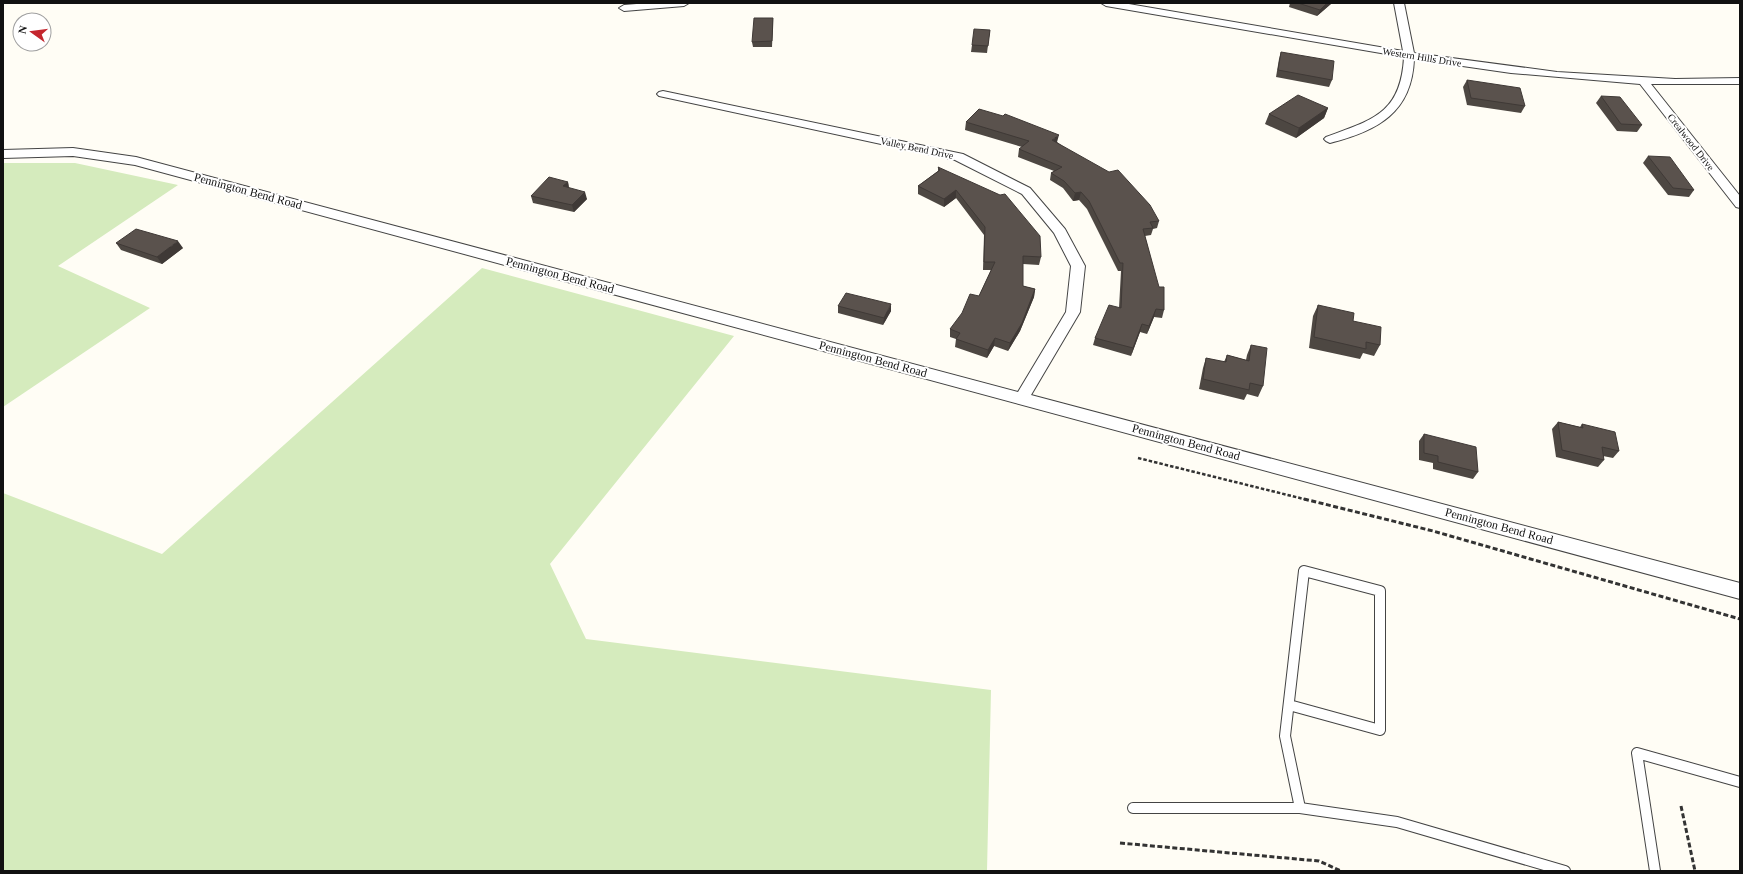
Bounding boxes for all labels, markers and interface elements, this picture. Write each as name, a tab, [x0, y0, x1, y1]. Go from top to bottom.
north arrow	[12, 12, 52, 52]
text: N	[16, 24, 29, 35]
street label: Western Hills Drive	[1382, 45, 1463, 69]
street label: Crealwood Drive	[1665, 111, 1717, 173]
street label: Valley Bend Drive	[879, 135, 955, 161]
street label: Pennington Bend Road	[192, 170, 304, 212]
street label: Pennington Bend Road	[504, 254, 616, 296]
street label: Pennington Bend Road	[817, 338, 929, 380]
street label: Pennington Bend Road	[1130, 421, 1242, 463]
street label: Pennington Bend Road	[1443, 505, 1555, 547]

